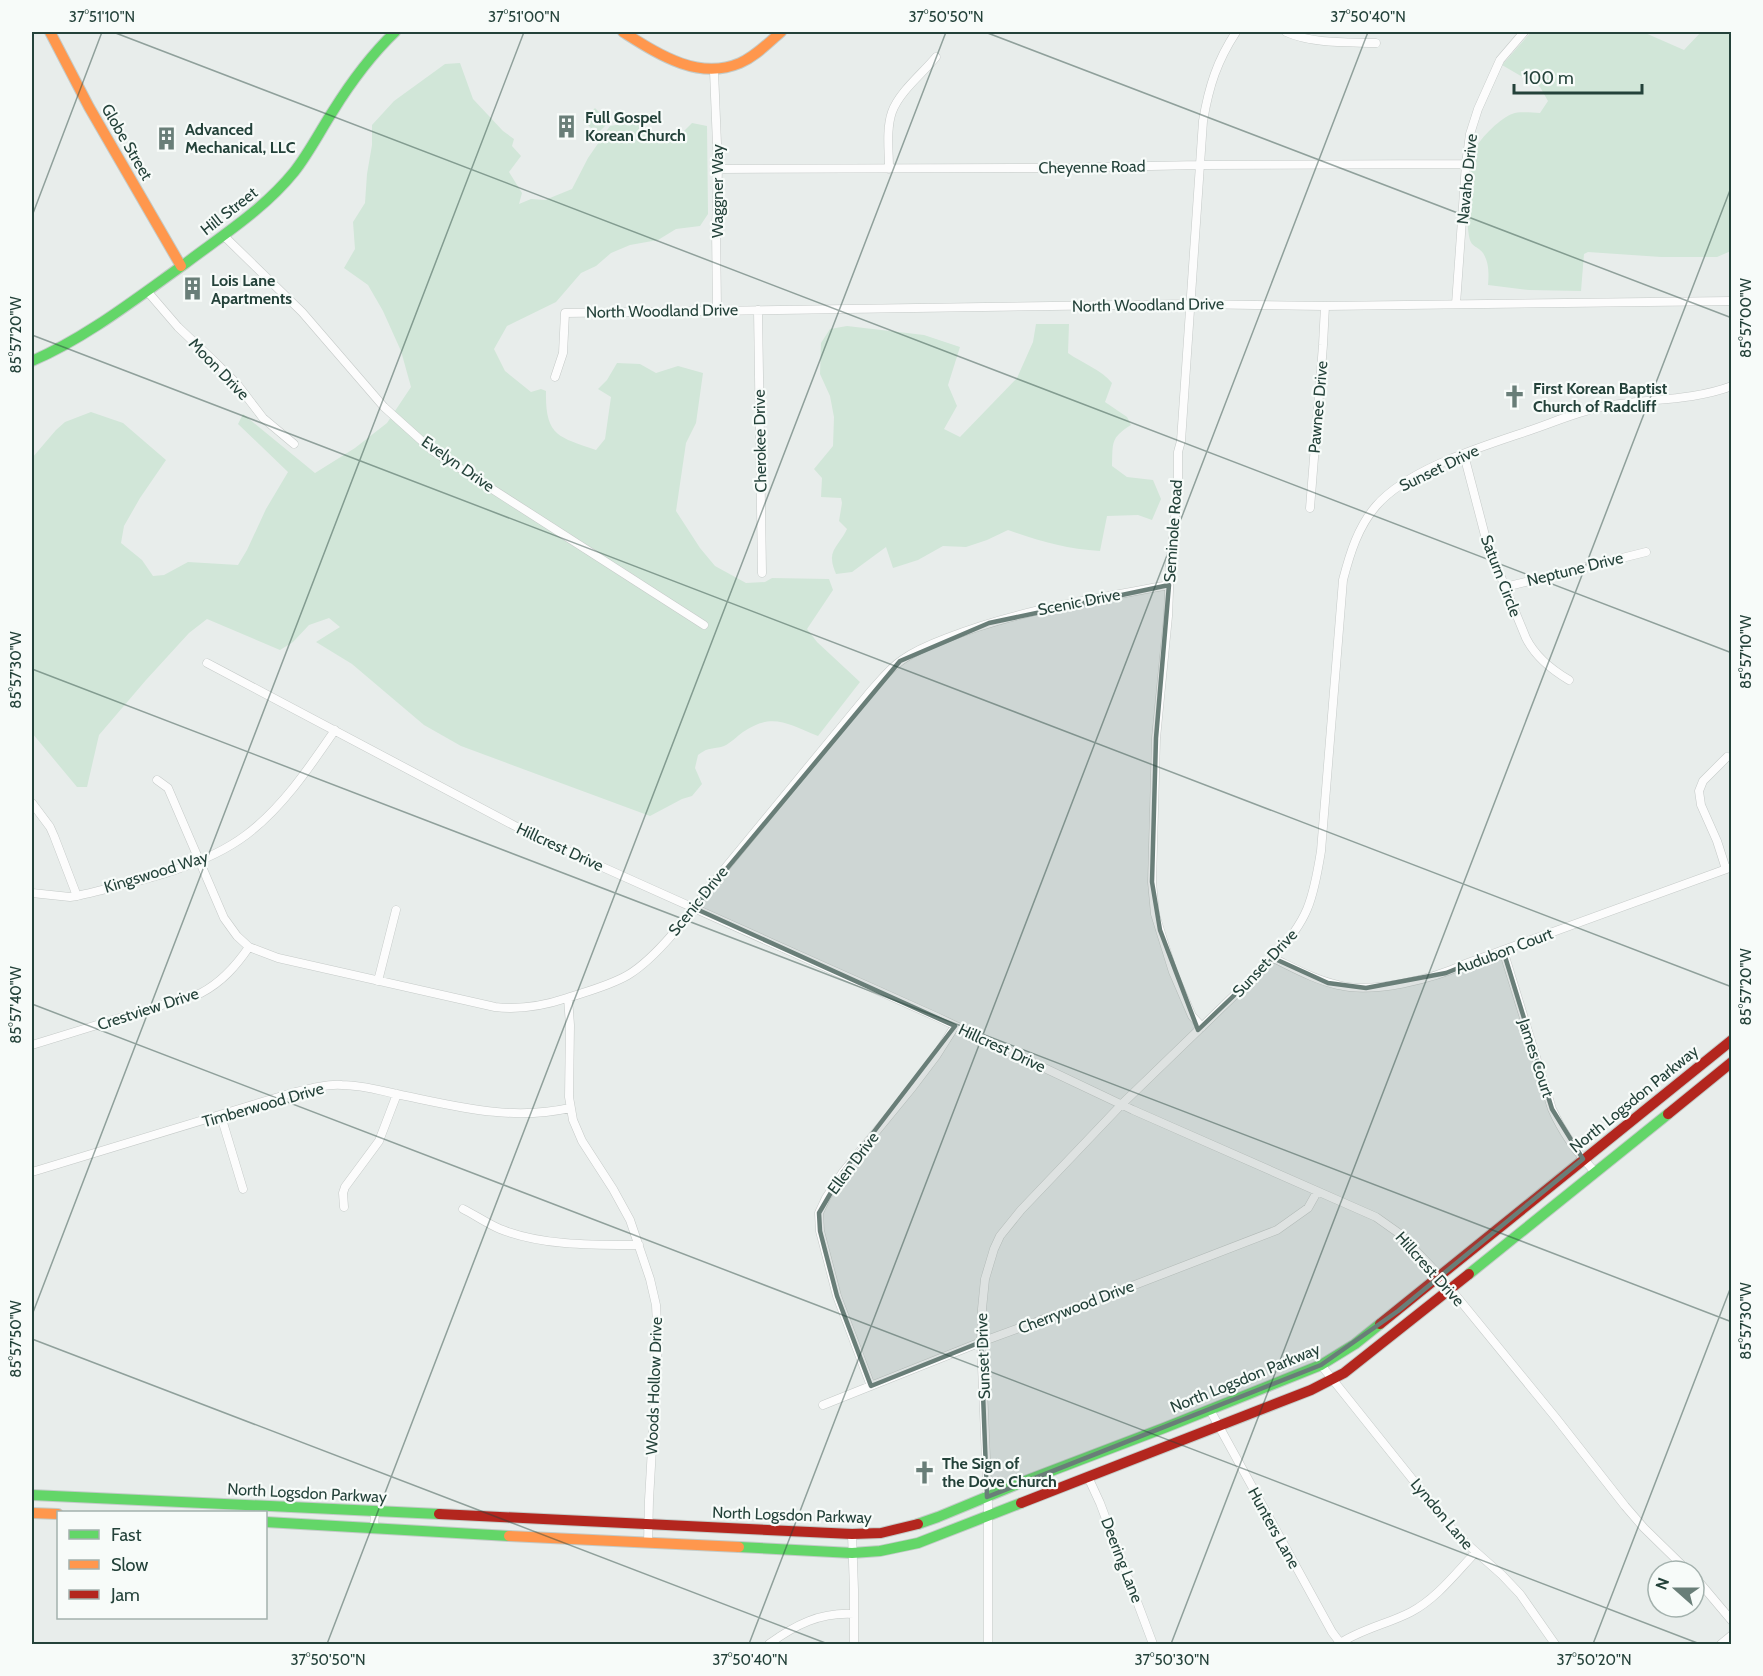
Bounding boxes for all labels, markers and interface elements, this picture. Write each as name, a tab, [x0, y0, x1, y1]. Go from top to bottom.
text: 37°51'10"N	[69, 8, 135, 26]
text: 37°51'00"N	[488, 8, 560, 26]
text: 37°50'50"N	[908, 8, 984, 26]
text: 37°50'40"N	[1330, 8, 1406, 26]
scale bar	[1514, 57, 1642, 95]
text: 100 m	[1523, 67, 1574, 89]
street label: Globe Street	[98, 100, 157, 184]
place label: Full Gospel Korean Church	[585, 108, 686, 145]
building icon: Full Gospel Korean Church	[554, 113, 580, 139]
place label: Advanced Mechanical, LLC	[185, 120, 296, 157]
building icon: Advanced Mechanical, LLC	[154, 125, 180, 151]
street label: Navaho Drive	[1453, 133, 1481, 225]
street label: Waggner Way	[708, 144, 727, 238]
street label: Cheyenne Road	[1038, 157, 1146, 177]
street label: Hill Street	[197, 183, 262, 239]
place label: Lois Lane Apartments	[211, 271, 292, 308]
building icon: Lois Lane Apartments	[180, 276, 206, 302]
text: 85°57'00"W	[1737, 277, 1755, 358]
street label: North Woodland Drive	[1072, 294, 1224, 316]
text: 85°57'20"W	[7, 296, 25, 374]
street label: North Woodland Drive	[586, 300, 738, 322]
street label: Moon Drive	[185, 334, 253, 404]
street label: Pawnee Drive	[1304, 360, 1332, 454]
place label: First Korean Baptist Church of Radcliff	[1533, 379, 1668, 416]
church icon: First Korean Baptist Church of Radcliff	[1502, 384, 1528, 410]
street label: Cherokee Drive	[750, 389, 770, 493]
street label: Evelyn Drive	[418, 432, 498, 496]
street label: Sunset Drive	[1396, 441, 1482, 495]
street label: Seminole Road	[1160, 479, 1186, 583]
street label: Saturn Circle	[1477, 532, 1525, 620]
street label: Neptune Drive	[1525, 548, 1625, 590]
street label: Scenic Drive	[1036, 585, 1122, 619]
text: 85°57'10"W	[1737, 614, 1755, 689]
text: 85°57'30"W	[7, 630, 25, 709]
street label: Hillcrest Drive	[513, 819, 607, 875]
street label: Kingswood Way	[102, 847, 210, 897]
street label: Scenic Drive	[664, 862, 732, 940]
street label: Audubon Court	[1453, 923, 1556, 978]
street label: Sunset Drive	[1229, 925, 1301, 1001]
text: 85°57'20"W	[1737, 948, 1755, 1026]
text: 85°57'40"W	[7, 965, 25, 1044]
street label: Crestview Drive	[95, 984, 201, 1034]
street label: James Court	[1514, 1015, 1558, 1100]
street label: Hillcrest Drive	[955, 1020, 1049, 1076]
street label: North Logsdon Parkway	[1566, 1041, 1702, 1157]
street label: Timberwood Drive	[200, 1079, 326, 1131]
street label: Ellen Drive	[823, 1128, 883, 1198]
street label: Hillcrest Drive	[1392, 1228, 1468, 1310]
street label: Cherrywood Drive	[1015, 1276, 1137, 1338]
text: 85°57'30"W	[1737, 1281, 1755, 1360]
text: 85°57'50"W	[7, 1299, 25, 1378]
street label: Sunset Drive	[972, 1313, 994, 1399]
street label: Woods Hollow Drive	[642, 1317, 666, 1455]
street label: North Logsdon Parkway	[1167, 1339, 1323, 1417]
place label: The Sign of the Dove Church	[942, 1454, 1057, 1491]
church icon: The Sign of the Dove Church	[911, 1459, 937, 1485]
street label: Lyndon Lane	[1407, 1475, 1477, 1553]
street label: North Logsdon Parkway	[227, 1479, 387, 1507]
street label: Hunters Lane	[1244, 1484, 1304, 1572]
street label: North Logsdon Parkway	[712, 1503, 872, 1527]
legend	[57, 1511, 267, 1619]
street label: Deering Lane	[1097, 1515, 1147, 1605]
text: Fast	[111, 1524, 142, 1546]
text: Slow	[111, 1554, 148, 1576]
north arrow	[1646, 1559, 1706, 1619]
text: N	[1652, 1575, 1673, 1592]
text: Jam	[110, 1584, 140, 1606]
text: 37°50'50"N	[290, 1651, 366, 1669]
text: 37°50'40"N	[712, 1651, 788, 1669]
text: 37°50'30"N	[1134, 1651, 1210, 1669]
text: 37°50'20"N	[1557, 1651, 1631, 1669]

